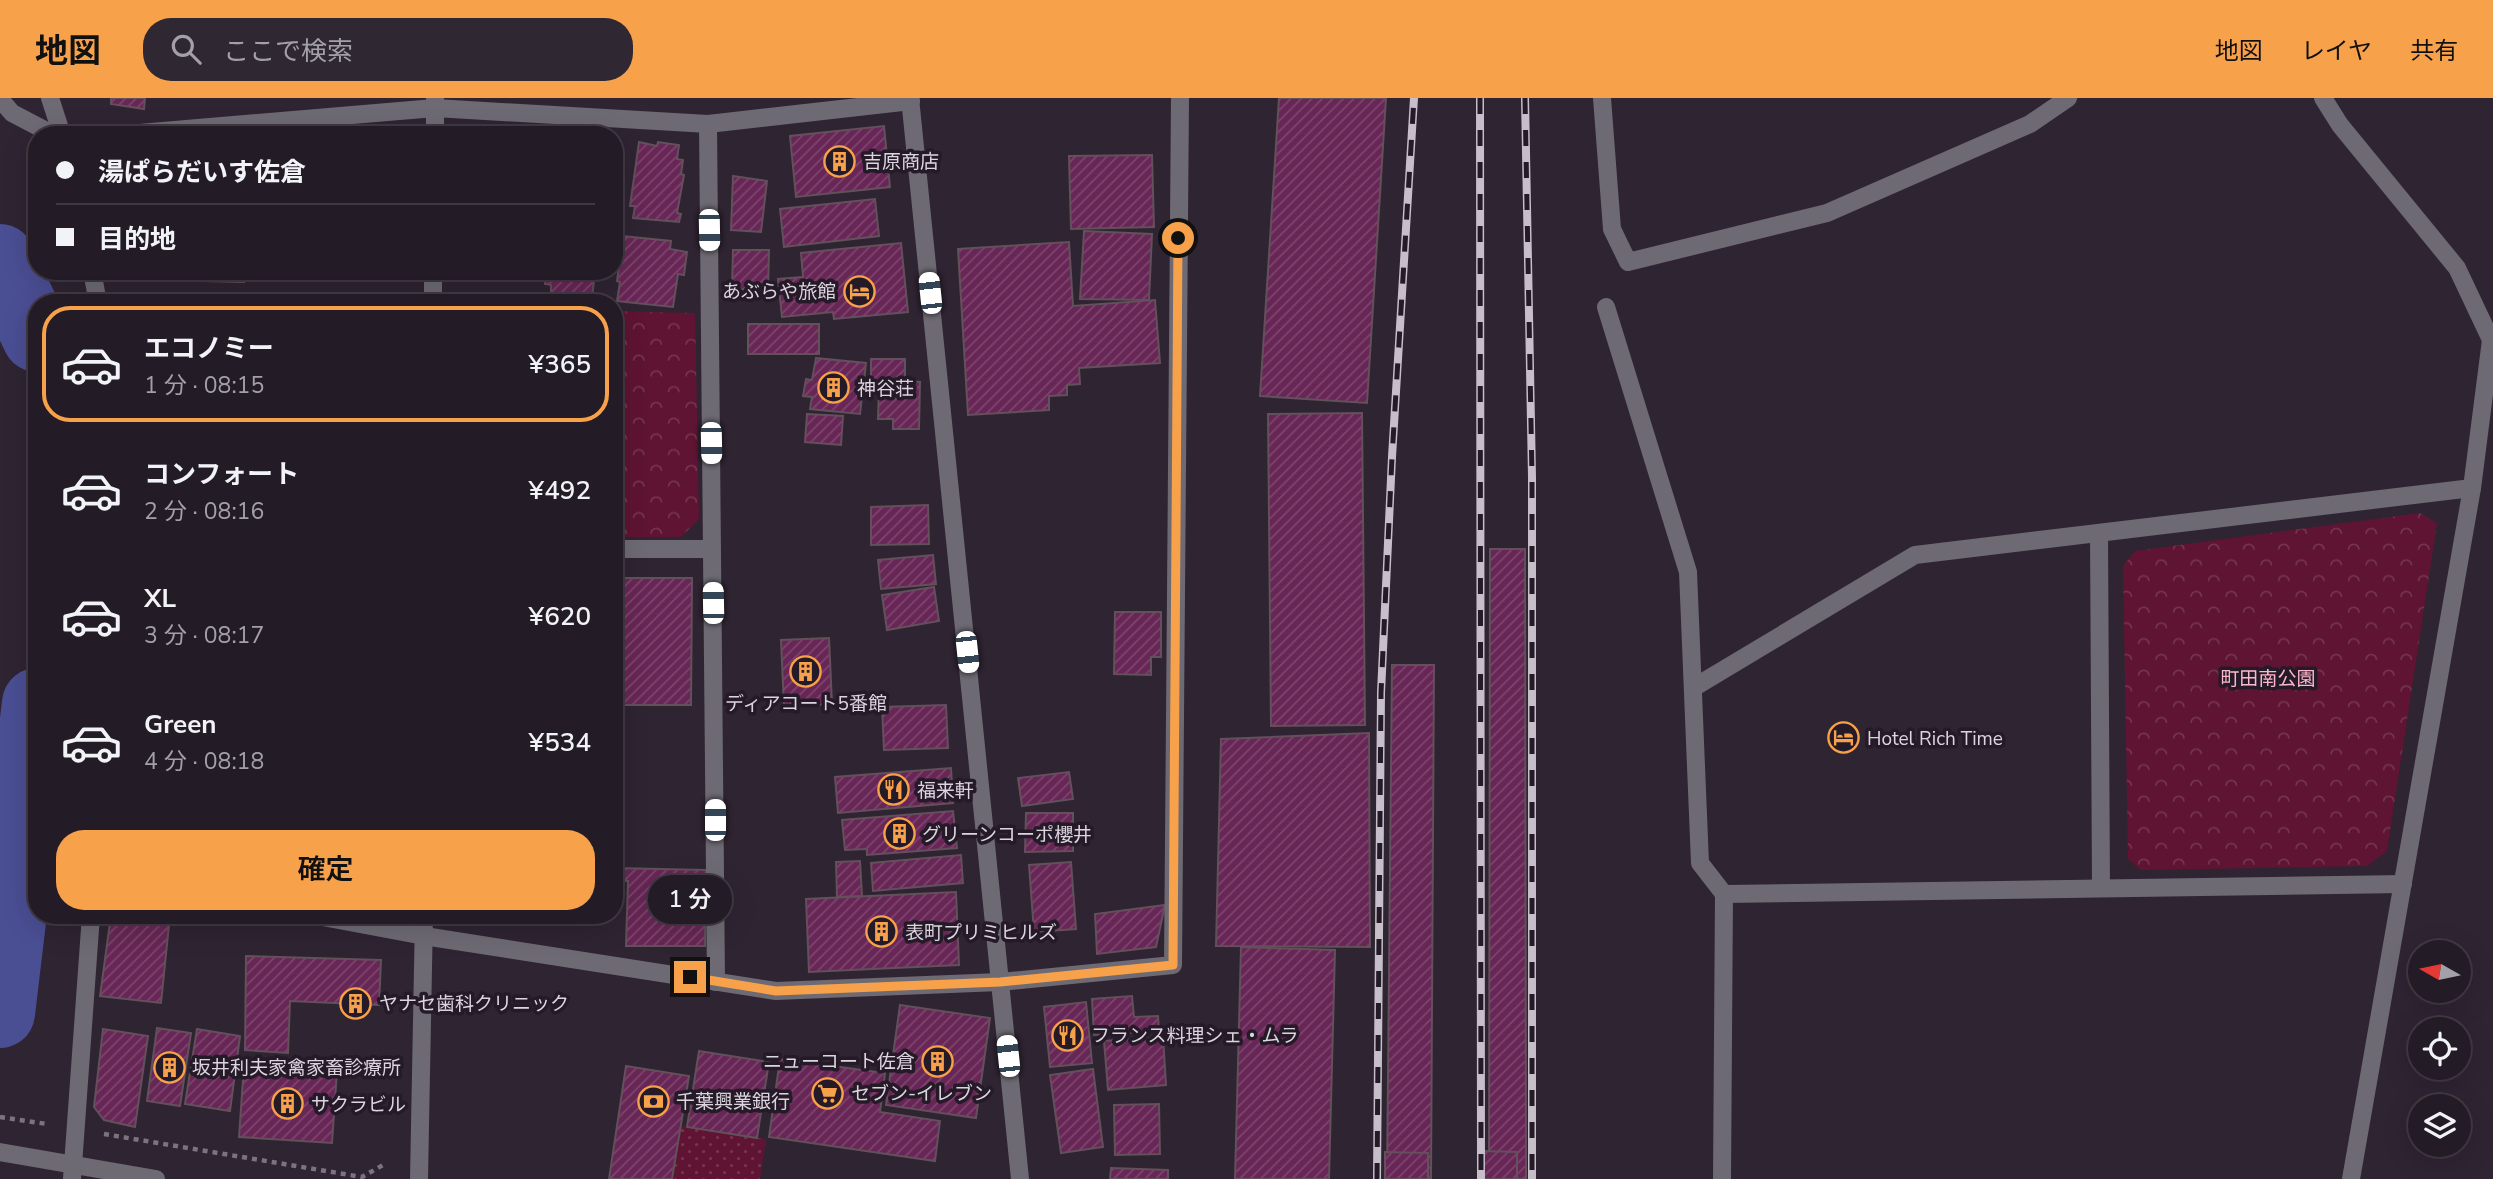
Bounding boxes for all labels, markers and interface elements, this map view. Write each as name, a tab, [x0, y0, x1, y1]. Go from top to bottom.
search box	[143, 18, 633, 81]
text: 地図	[35, 29, 101, 74]
icon: search	[167, 30, 205, 68]
text: ここで検索	[223, 34, 353, 69]
text: 地図	[2215, 35, 2263, 67]
text: レイヤ	[2301, 35, 2372, 67]
text: 共有	[2410, 35, 2458, 67]
building icon: 吉原商店	[823, 144, 857, 178]
place label: 吉原商店	[863, 149, 939, 175]
text: 湯ぱらだいす佐倉	[98, 155, 306, 190]
car	[699, 209, 720, 251]
text: 目的地	[98, 222, 176, 257]
route start	[1162, 222, 1194, 254]
car	[918, 271, 943, 315]
hotel icon: あぶらや旅館	[842, 274, 876, 308]
place label: あぶらや旅館	[722, 279, 836, 305]
text: エコノミー	[144, 331, 274, 366]
icon: car	[60, 333, 123, 396]
text: ¥365	[529, 347, 591, 382]
text: 1 分 · 08:15	[144, 370, 264, 401]
building icon: 神谷荘	[817, 371, 851, 405]
place label: 神谷荘	[857, 376, 914, 402]
car	[701, 422, 722, 464]
text: コンフォート	[144, 457, 299, 492]
icon: car	[60, 459, 123, 522]
text: ¥492	[529, 473, 591, 508]
text: 2 分 · 08:16	[144, 496, 264, 527]
text: XL	[144, 581, 176, 616]
car	[703, 582, 724, 624]
icon: car	[60, 585, 123, 648]
text: ¥620	[529, 599, 591, 634]
text: 3 分 · 08:17	[144, 620, 264, 651]
car	[955, 630, 980, 674]
building icon: ディアコート5番館	[789, 655, 823, 689]
park label: 町田南公園	[2220, 666, 2316, 692]
place label: ディアコート5番館	[725, 691, 887, 717]
text: Green	[144, 707, 217, 742]
icon: car	[60, 711, 123, 774]
hotel icon: Hotel Rich Time	[1827, 721, 1861, 755]
text: ¥534	[529, 725, 591, 760]
place label: Hotel Rich Time	[1867, 726, 2003, 752]
text: 4 分 · 08:18	[144, 746, 264, 777]
restaurant icon: 福来軒	[877, 773, 911, 807]
place label: 福来軒	[917, 778, 974, 804]
car	[705, 799, 726, 841]
building icon: グリーンコーポ櫻井	[882, 817, 916, 851]
place label: グリーンコーポ櫻井	[922, 822, 1092, 848]
button: 確定	[56, 830, 595, 910]
callout: 1 分	[648, 876, 732, 924]
text: 1 分	[669, 884, 711, 915]
building icon: 表町プリミヒルズ	[865, 915, 899, 949]
place label: 表町プリミヒルズ	[905, 920, 1057, 946]
north arrow	[2408, 940, 2471, 1003]
map controls	[2408, 940, 2471, 1157]
route end	[674, 961, 706, 993]
building icon: ヤナセ歯科クリニック	[339, 986, 373, 1020]
place label: ヤナセ歯科クリニック	[379, 991, 569, 1017]
button: locate	[2408, 1017, 2471, 1080]
restaurant icon: フランス料理シェ・ムラ	[1051, 1018, 1085, 1052]
place label: フランス料理シェ・ムラ	[1091, 1023, 1299, 1049]
car	[996, 1034, 1021, 1078]
building icon: ニューコート佐倉	[921, 1044, 955, 1078]
place label: ニューコート佐倉	[763, 1049, 915, 1075]
building icon: 坂井利夫家禽家畜診療所	[152, 1050, 186, 1084]
place label: 坂井利夫家禽家畜診療所	[192, 1055, 401, 1081]
supermarket icon: セブン-イレブン	[811, 1076, 845, 1110]
place label: セブン-イレブン	[851, 1081, 992, 1107]
bank icon: 千葉興業銀行	[636, 1084, 670, 1118]
building icon: サクラビル	[271, 1087, 305, 1121]
place label: 千葉興業銀行	[676, 1089, 790, 1115]
place label: サクラビル	[311, 1092, 406, 1118]
button: layers	[2408, 1094, 2471, 1157]

